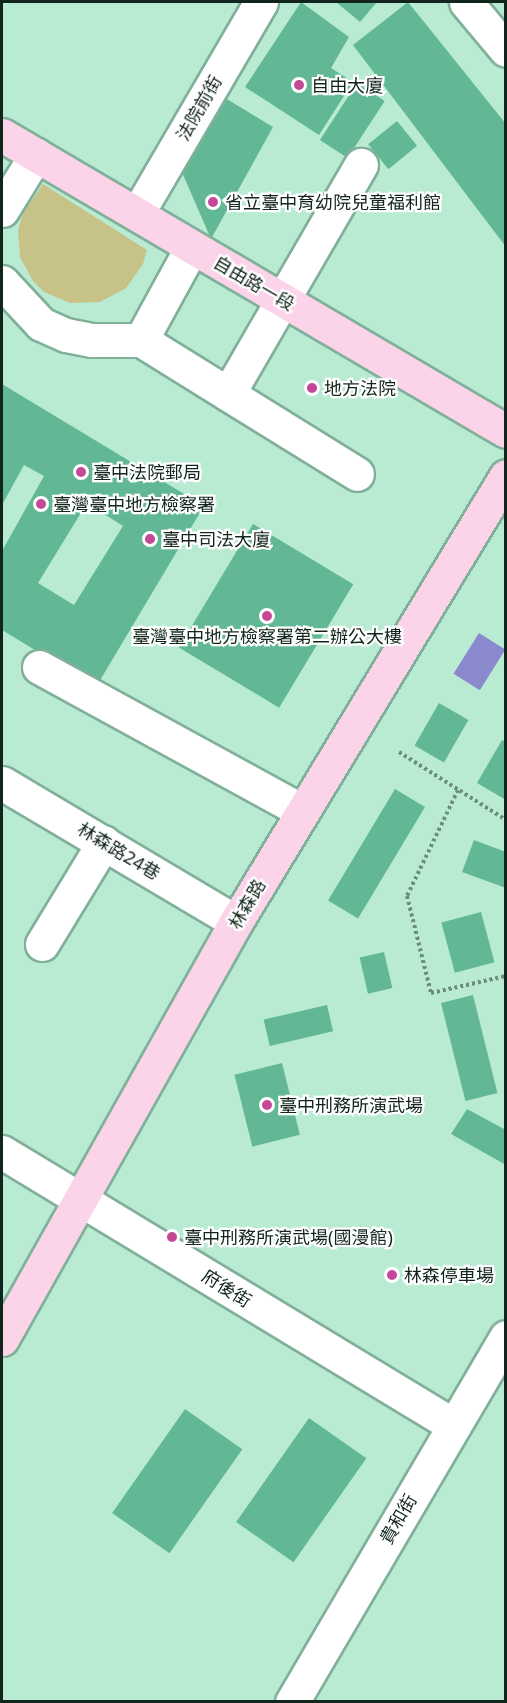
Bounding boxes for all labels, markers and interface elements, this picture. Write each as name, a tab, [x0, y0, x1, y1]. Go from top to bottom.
street label: 法院前街	[172, 71, 226, 145]
place label: 自由大廈	[311, 74, 383, 96]
marker: 自由大廈	[292, 78, 306, 92]
place label: 省立臺中育幼院兒童福利館	[225, 191, 441, 213]
marker: 省立臺中育幼院兒童福利館	[206, 195, 220, 209]
street label: 自由路一段	[210, 251, 298, 315]
place label: 地方法院	[324, 377, 396, 399]
marker: 地方法院	[305, 381, 319, 395]
place label: 臺中法院郵局	[93, 461, 201, 483]
marker: 臺中法院郵局	[74, 465, 88, 479]
place label: 臺灣臺中地方檢察署	[53, 493, 215, 515]
marker: 臺灣臺中地方檢察署	[34, 497, 48, 511]
place label: 臺中司法大廈	[162, 528, 270, 550]
marker: 臺中司法大廈	[143, 532, 157, 546]
marker: 臺灣臺中地方檢察署第二辦公大樓	[260, 609, 274, 623]
place label: 臺灣臺中地方檢察署第二辦公大樓	[132, 625, 402, 647]
street label: 林森路24巷	[74, 818, 164, 884]
street label: 林森路	[224, 875, 270, 933]
place label: 臺中刑務所演武場	[279, 1094, 423, 1116]
marker: 臺中刑務所演武場	[260, 1098, 274, 1112]
place label: 臺中刑務所演武場(國漫館)	[184, 1226, 393, 1248]
marker: 臺中刑務所演武場(國漫館)	[165, 1230, 179, 1244]
place label: 林森停車場	[404, 1264, 494, 1286]
street label: 府後街	[198, 1265, 256, 1311]
marker: 林森停車場	[385, 1268, 399, 1282]
street label: 貴和街	[375, 1490, 421, 1548]

